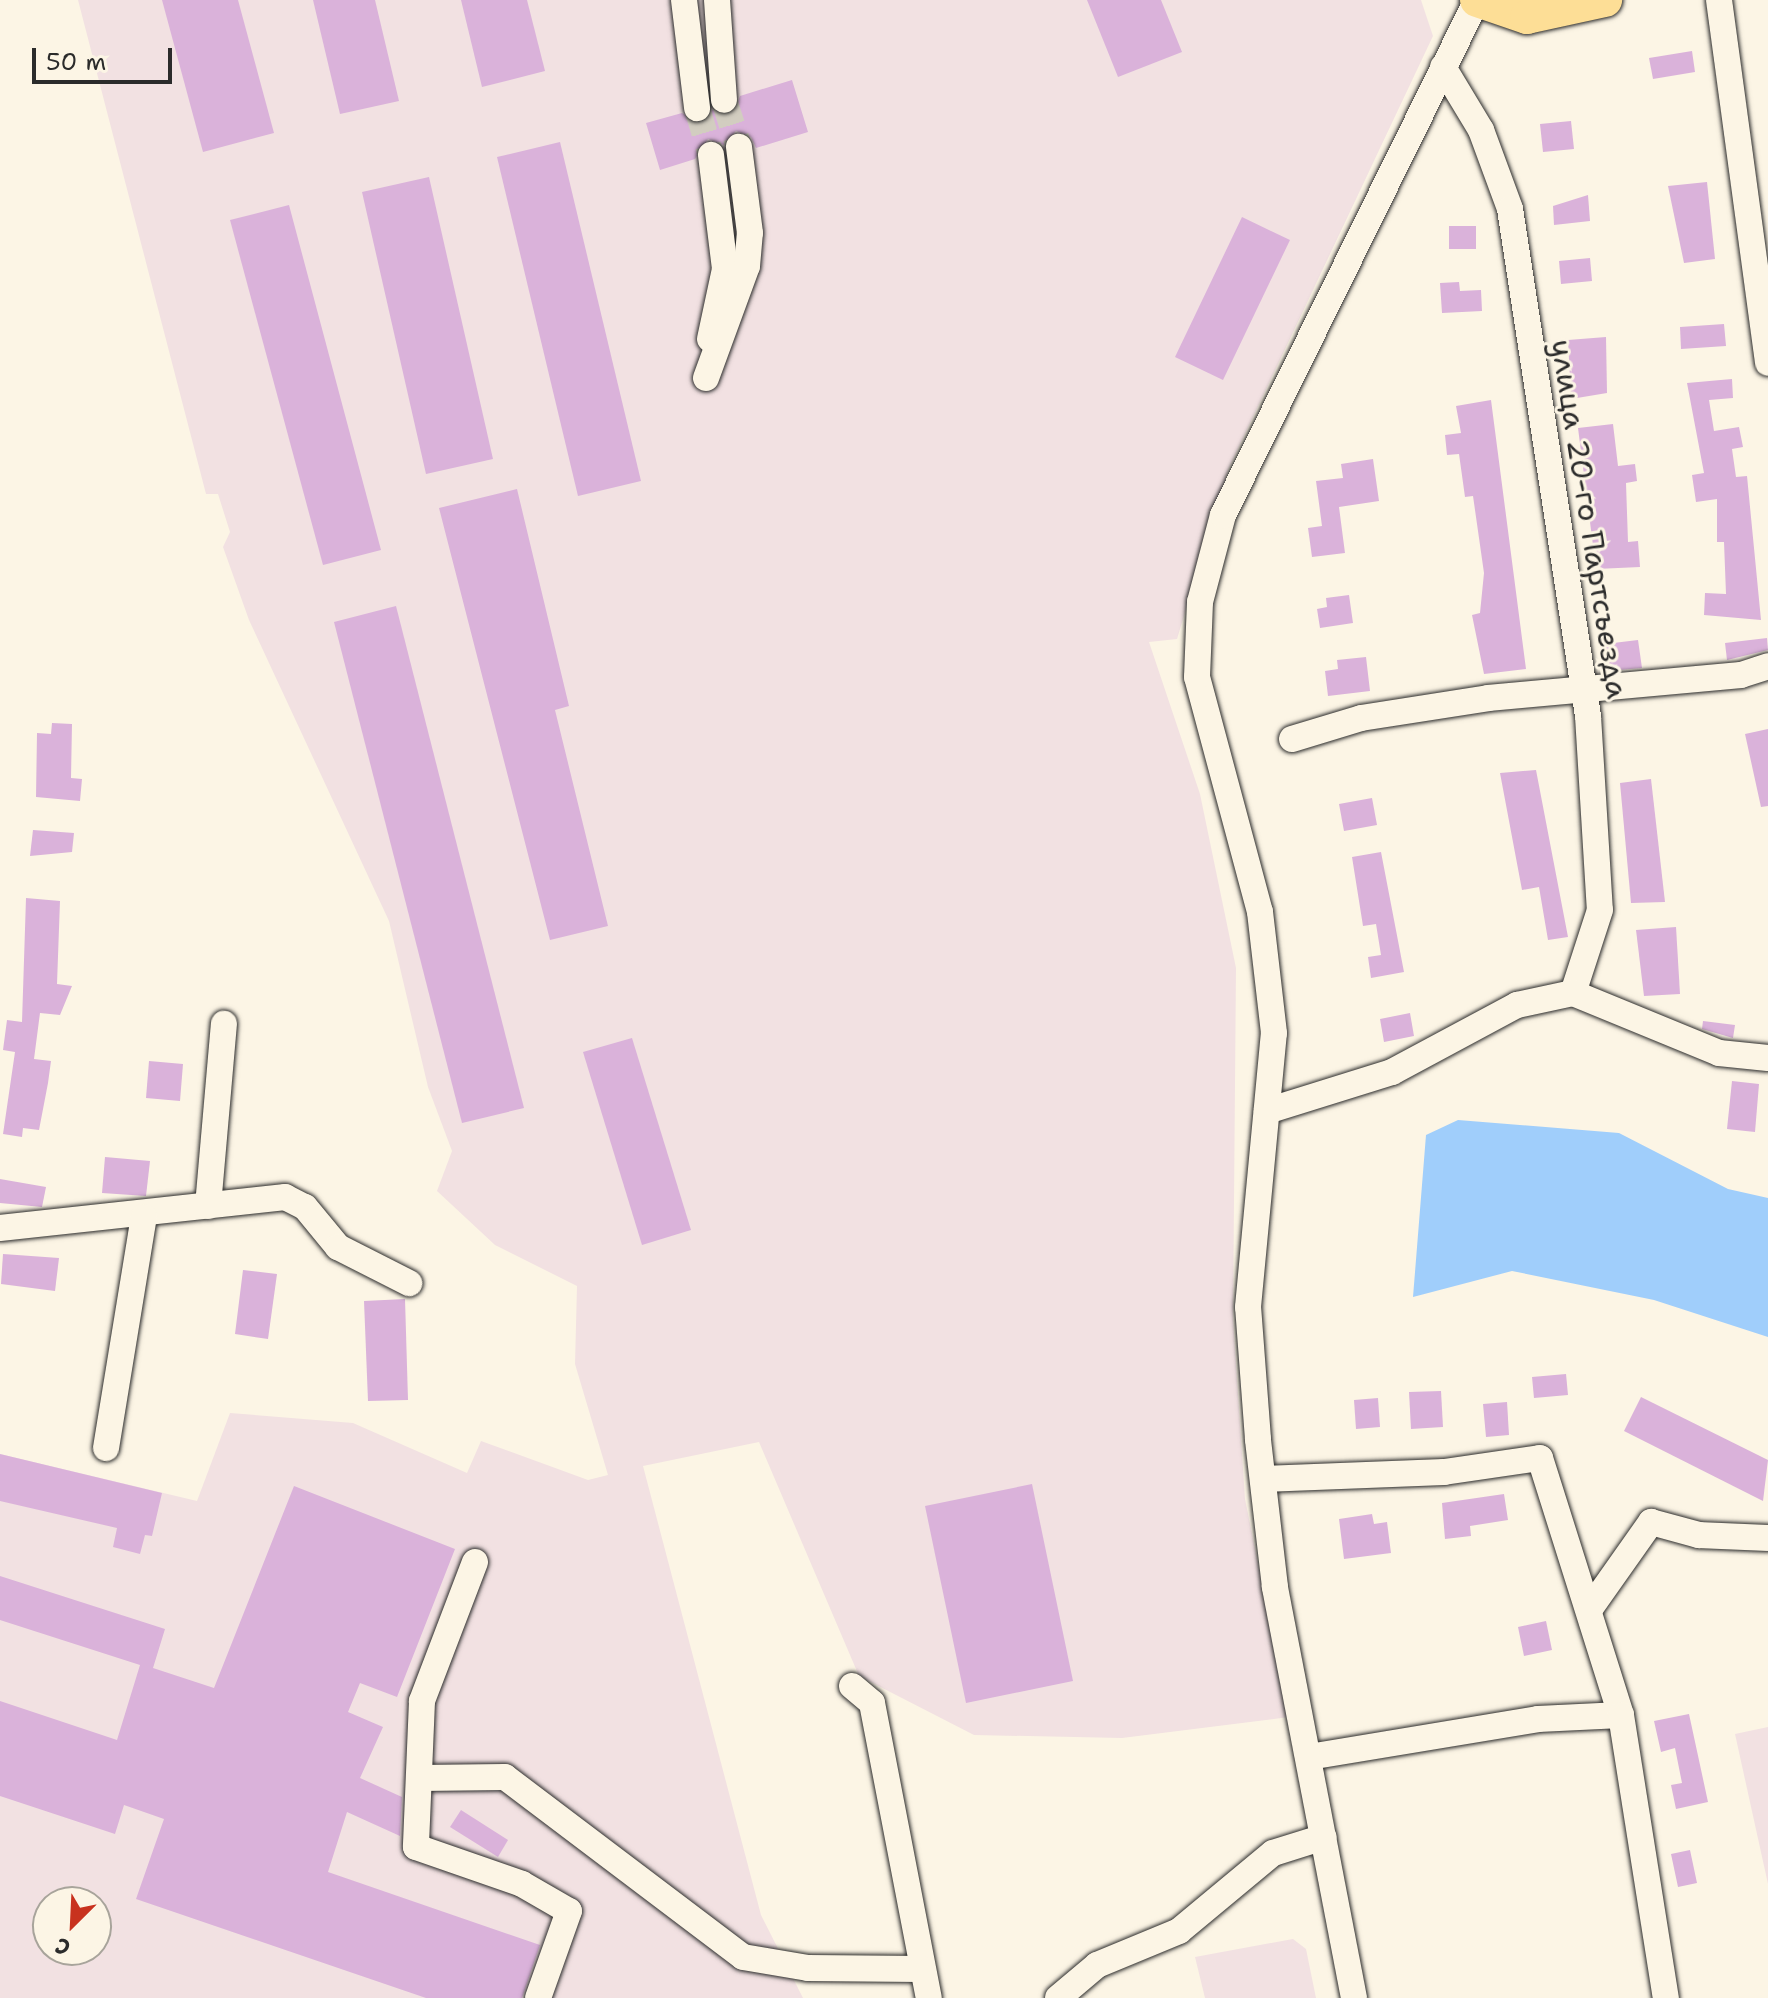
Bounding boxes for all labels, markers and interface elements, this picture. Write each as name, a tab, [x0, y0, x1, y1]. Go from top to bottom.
scale bar	[36, 32, 176, 82]
text: 50 m	[46, 46, 106, 78]
street label: улица 20-го Партсъезда	[1543, 337, 1635, 701]
north arrow	[32, 1886, 112, 1966]
text: С	[51, 1931, 75, 1963]

